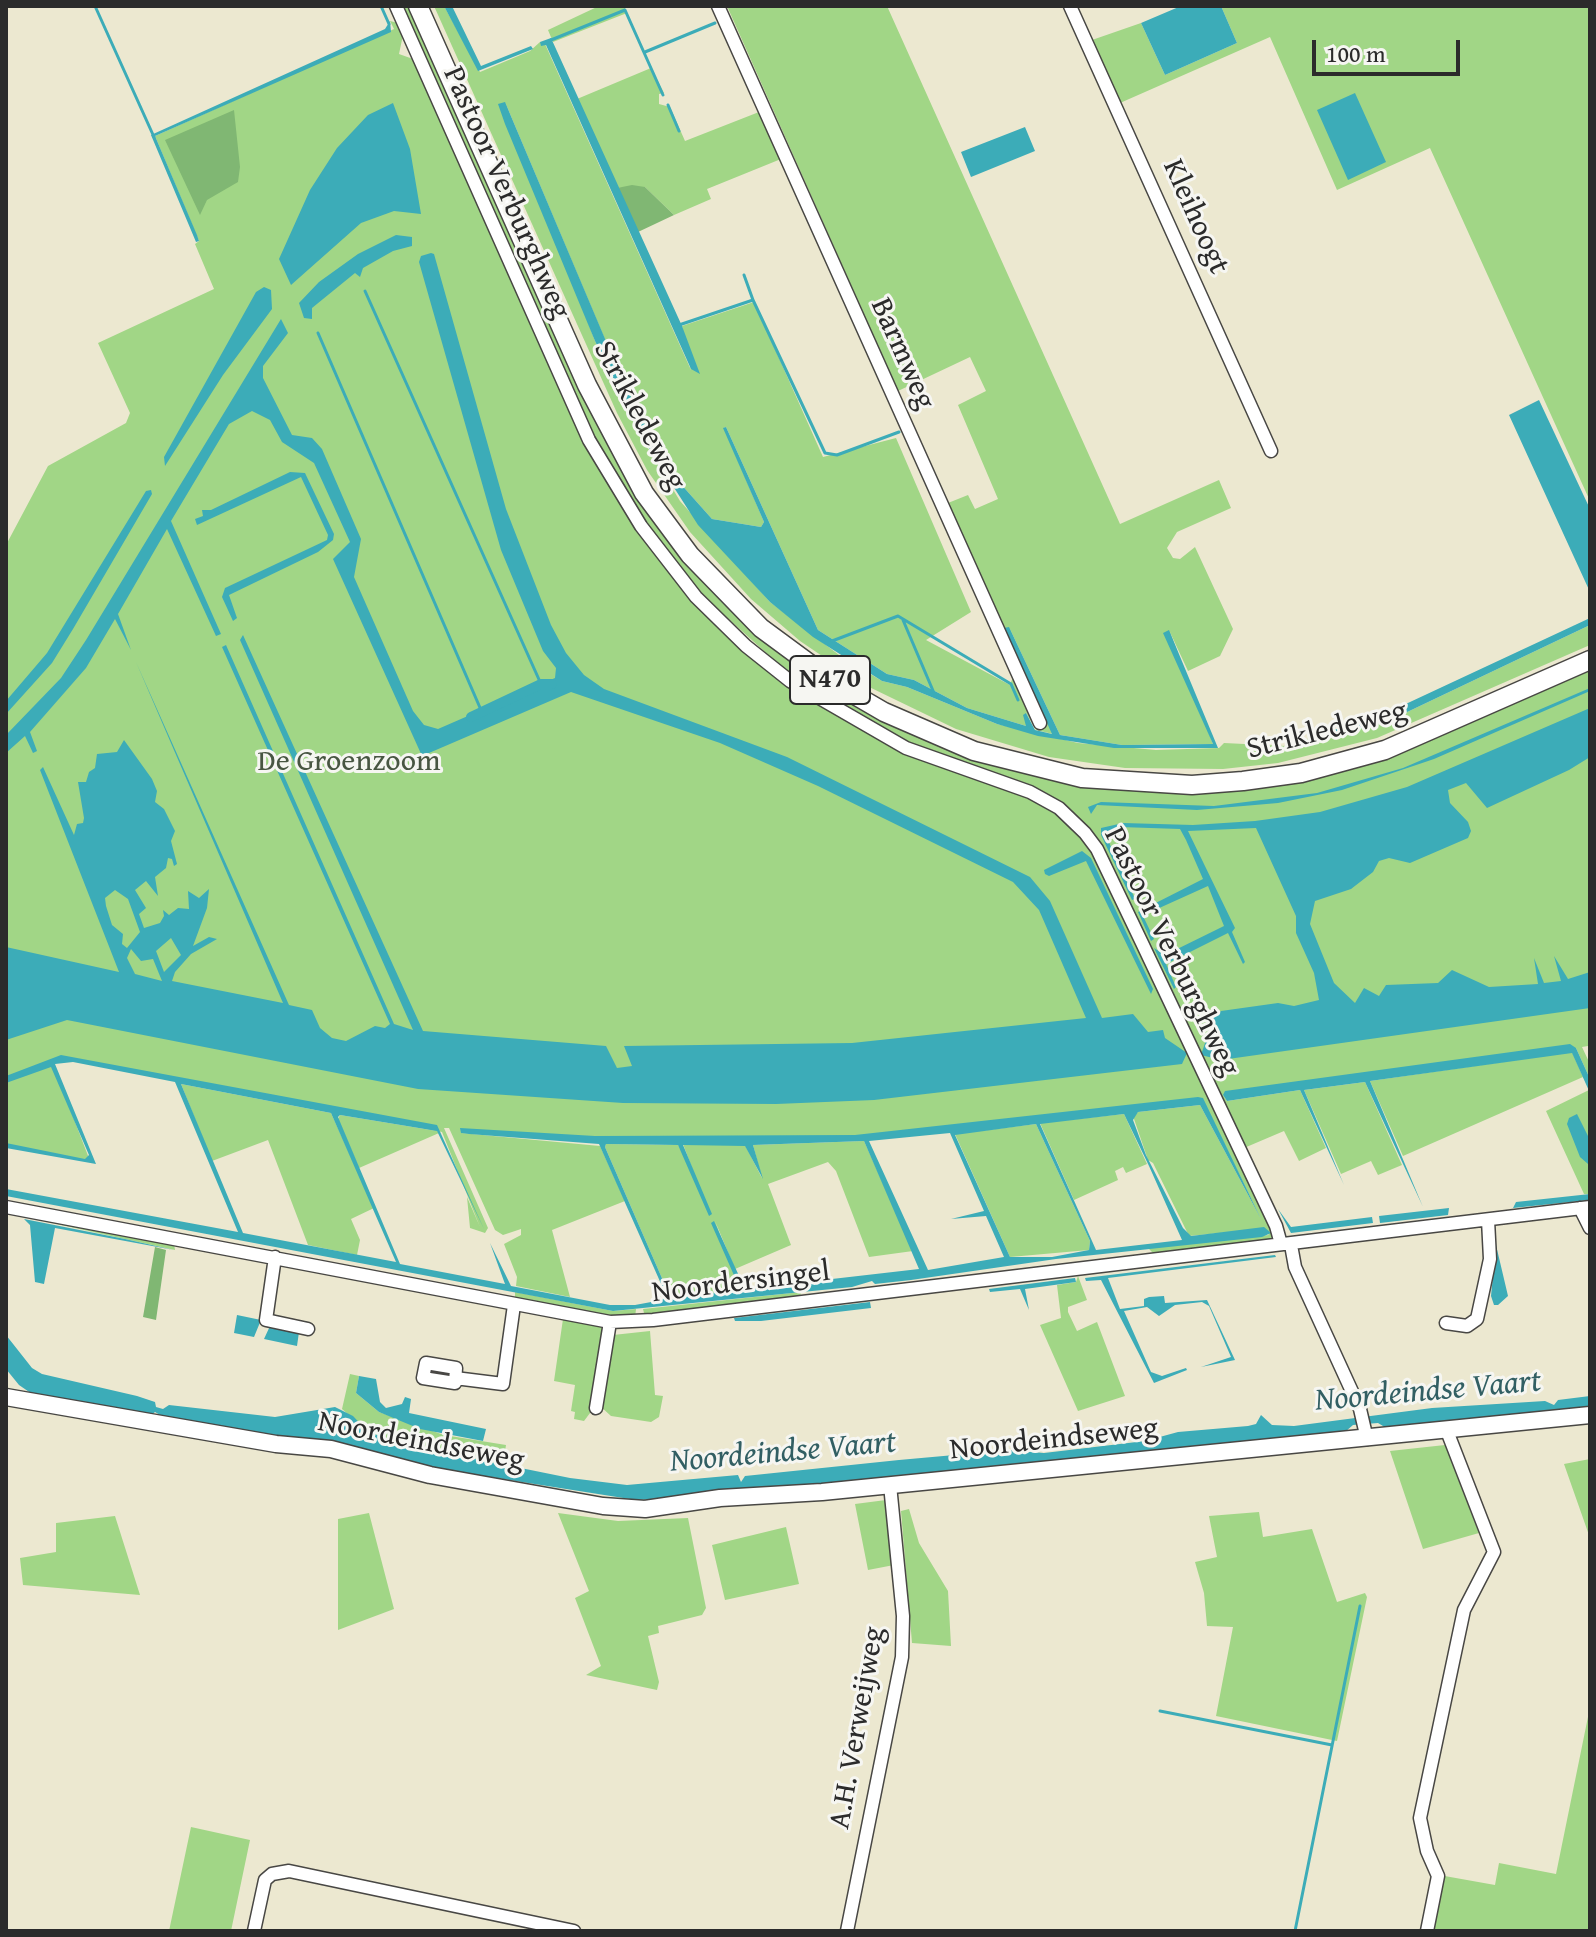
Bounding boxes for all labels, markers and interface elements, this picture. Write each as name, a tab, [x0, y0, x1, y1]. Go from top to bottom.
scale bar	[1316, 24, 1464, 74]
text: 100 m	[1326, 36, 1386, 71]
street label: Pastoor Verburghweg	[434, 61, 578, 325]
street label: Kleihoogt	[1154, 154, 1236, 280]
street label: Barmweg	[862, 293, 942, 415]
street label: Strikledeweg	[585, 335, 693, 497]
road number: N470	[790, 656, 870, 704]
street label: Strikledeweg	[1243, 694, 1411, 768]
park label: De Groenzoom	[258, 744, 440, 780]
street label: Pastoor Verburghweg	[1095, 822, 1247, 1082]
street label: Noordersingel	[650, 1254, 832, 1312]
water label: Noordeindse Vaart	[1313, 1363, 1543, 1421]
street label: Noordeindseweg	[315, 1404, 527, 1480]
street label: Noordeindseweg	[948, 1411, 1160, 1469]
water label: Noordeindse Vaart	[668, 1424, 898, 1482]
street label: A.H. Verweijweg	[823, 1624, 893, 1832]

